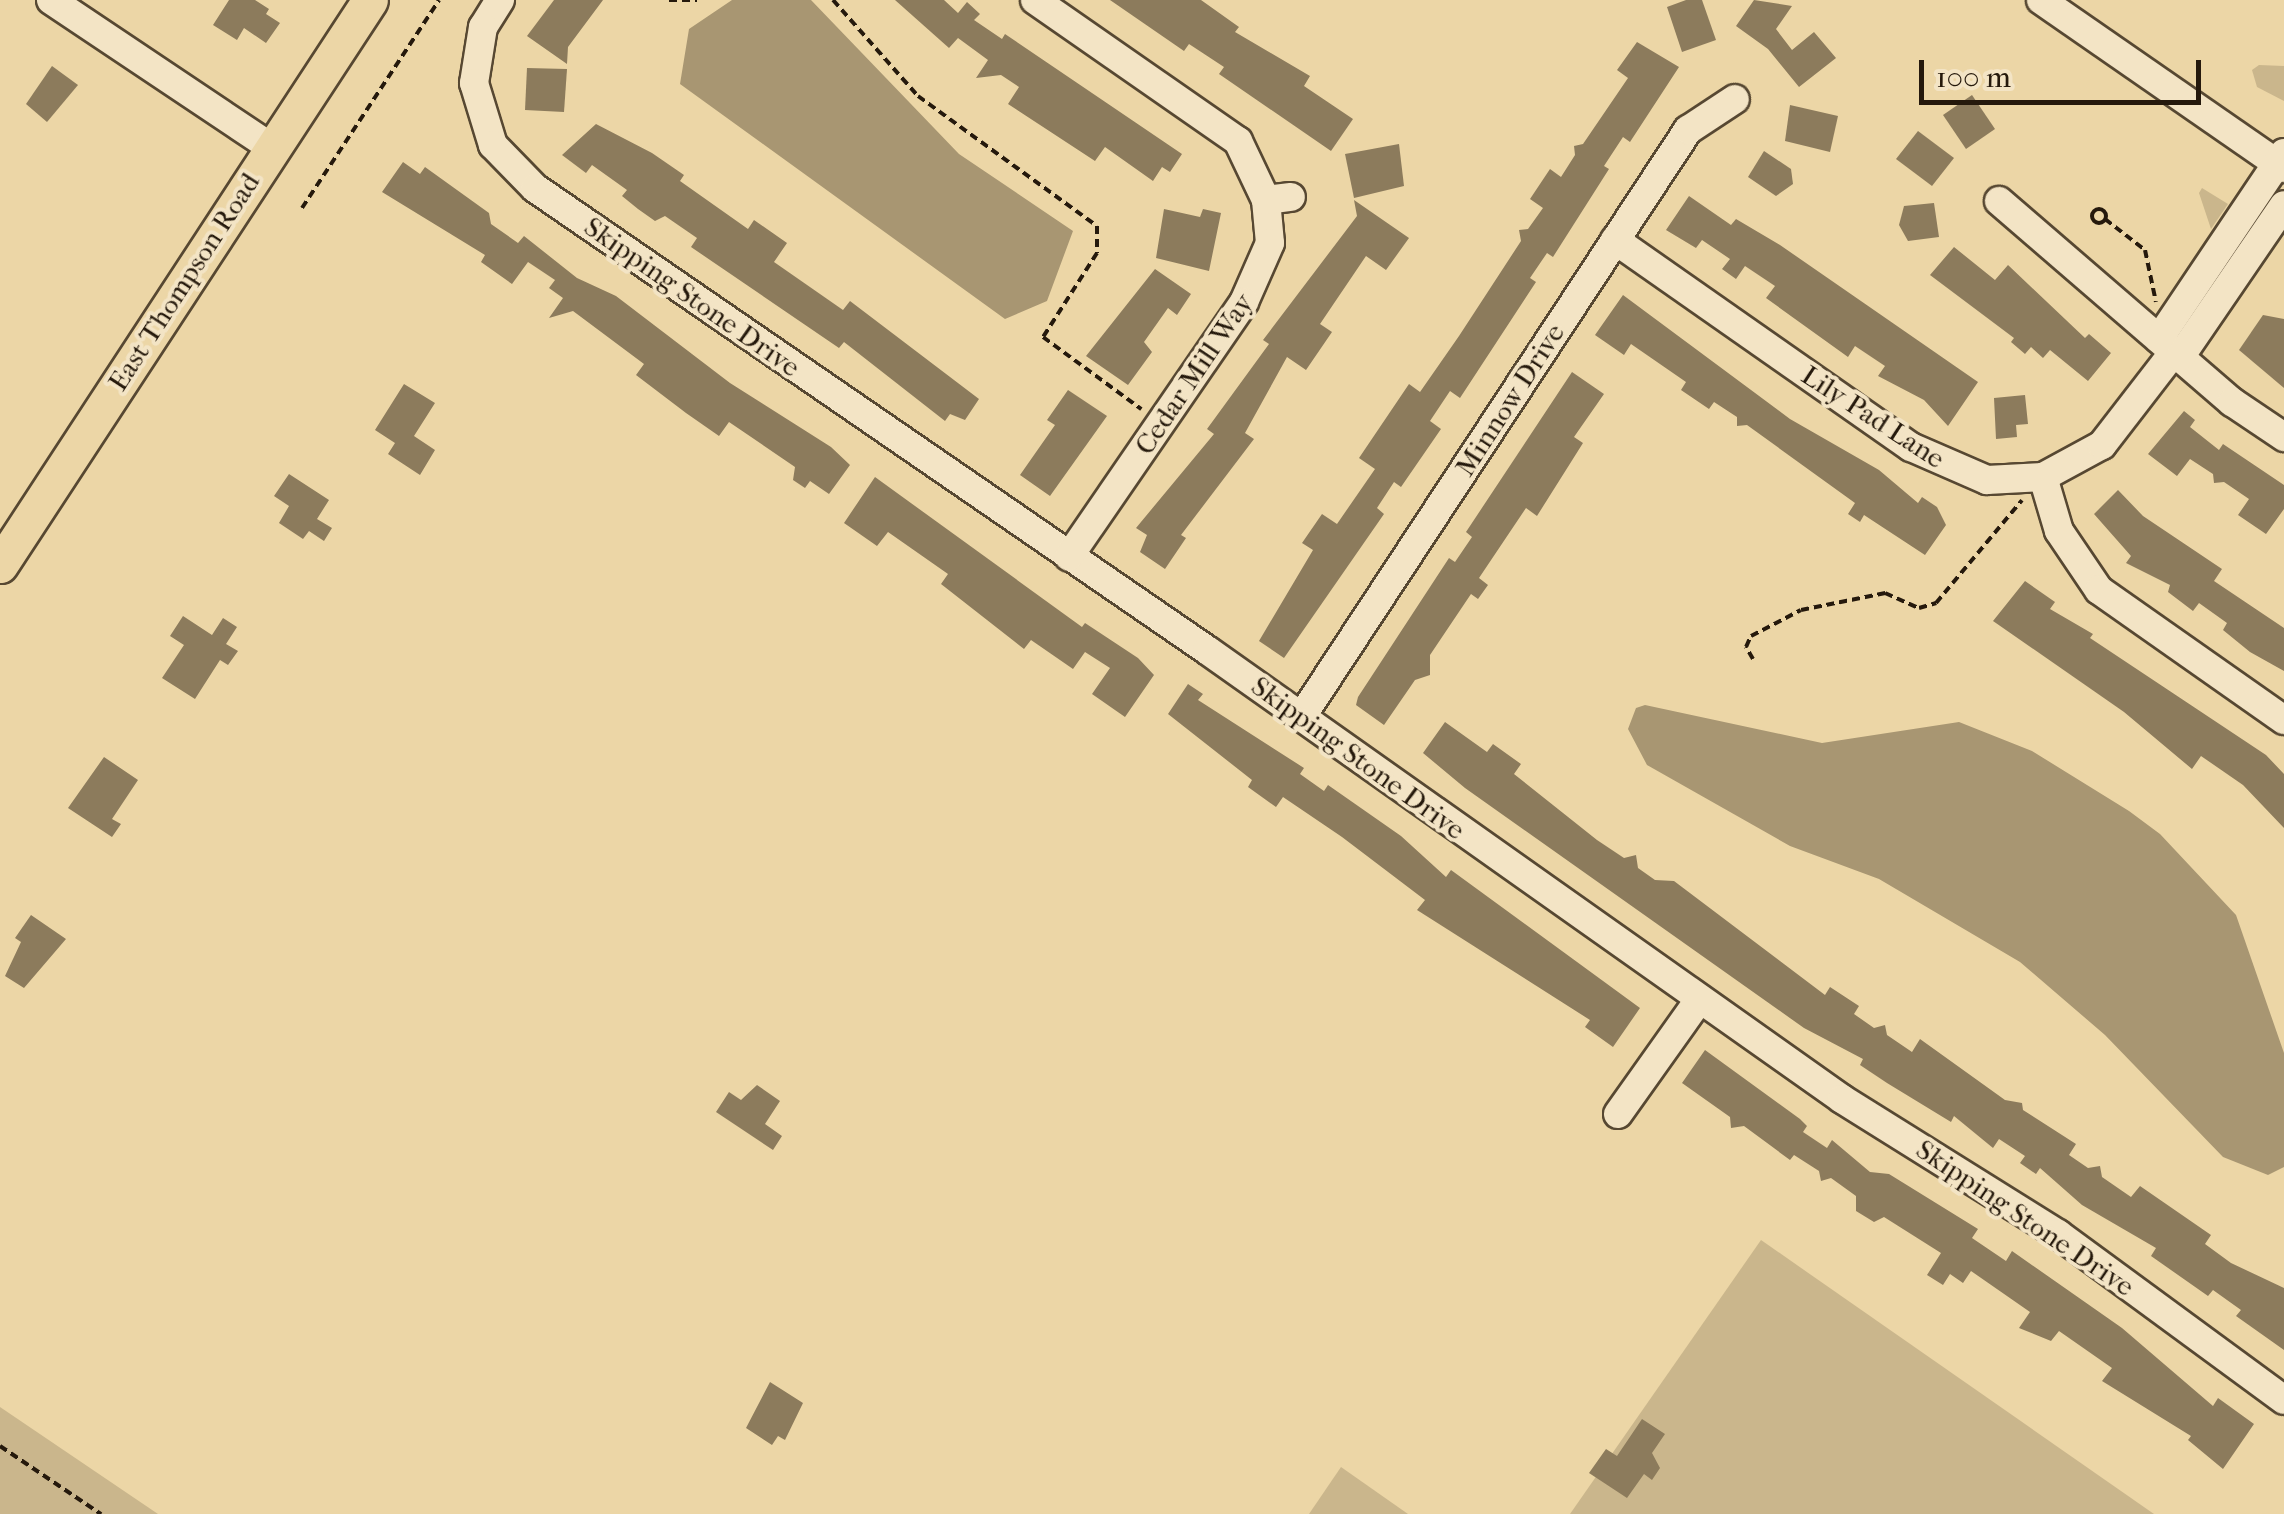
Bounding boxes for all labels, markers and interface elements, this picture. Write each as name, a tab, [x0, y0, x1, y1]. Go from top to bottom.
scale bar	[1924, 40, 2206, 102]
text: 100 m	[1936, 60, 2011, 95]
street label: East Thompson Road	[101, 167, 267, 397]
street label: Skipping Stone Drive	[578, 210, 806, 384]
street label: Cedar Mill Way	[1128, 287, 1260, 461]
street label: Minnow Drive	[1448, 317, 1572, 483]
street label: Lily Pad Lane	[1795, 358, 1951, 476]
street label: Skipping Stone Drive	[1245, 669, 1471, 847]
street label: Skipping Stone Drive	[1910, 1133, 2140, 1303]

